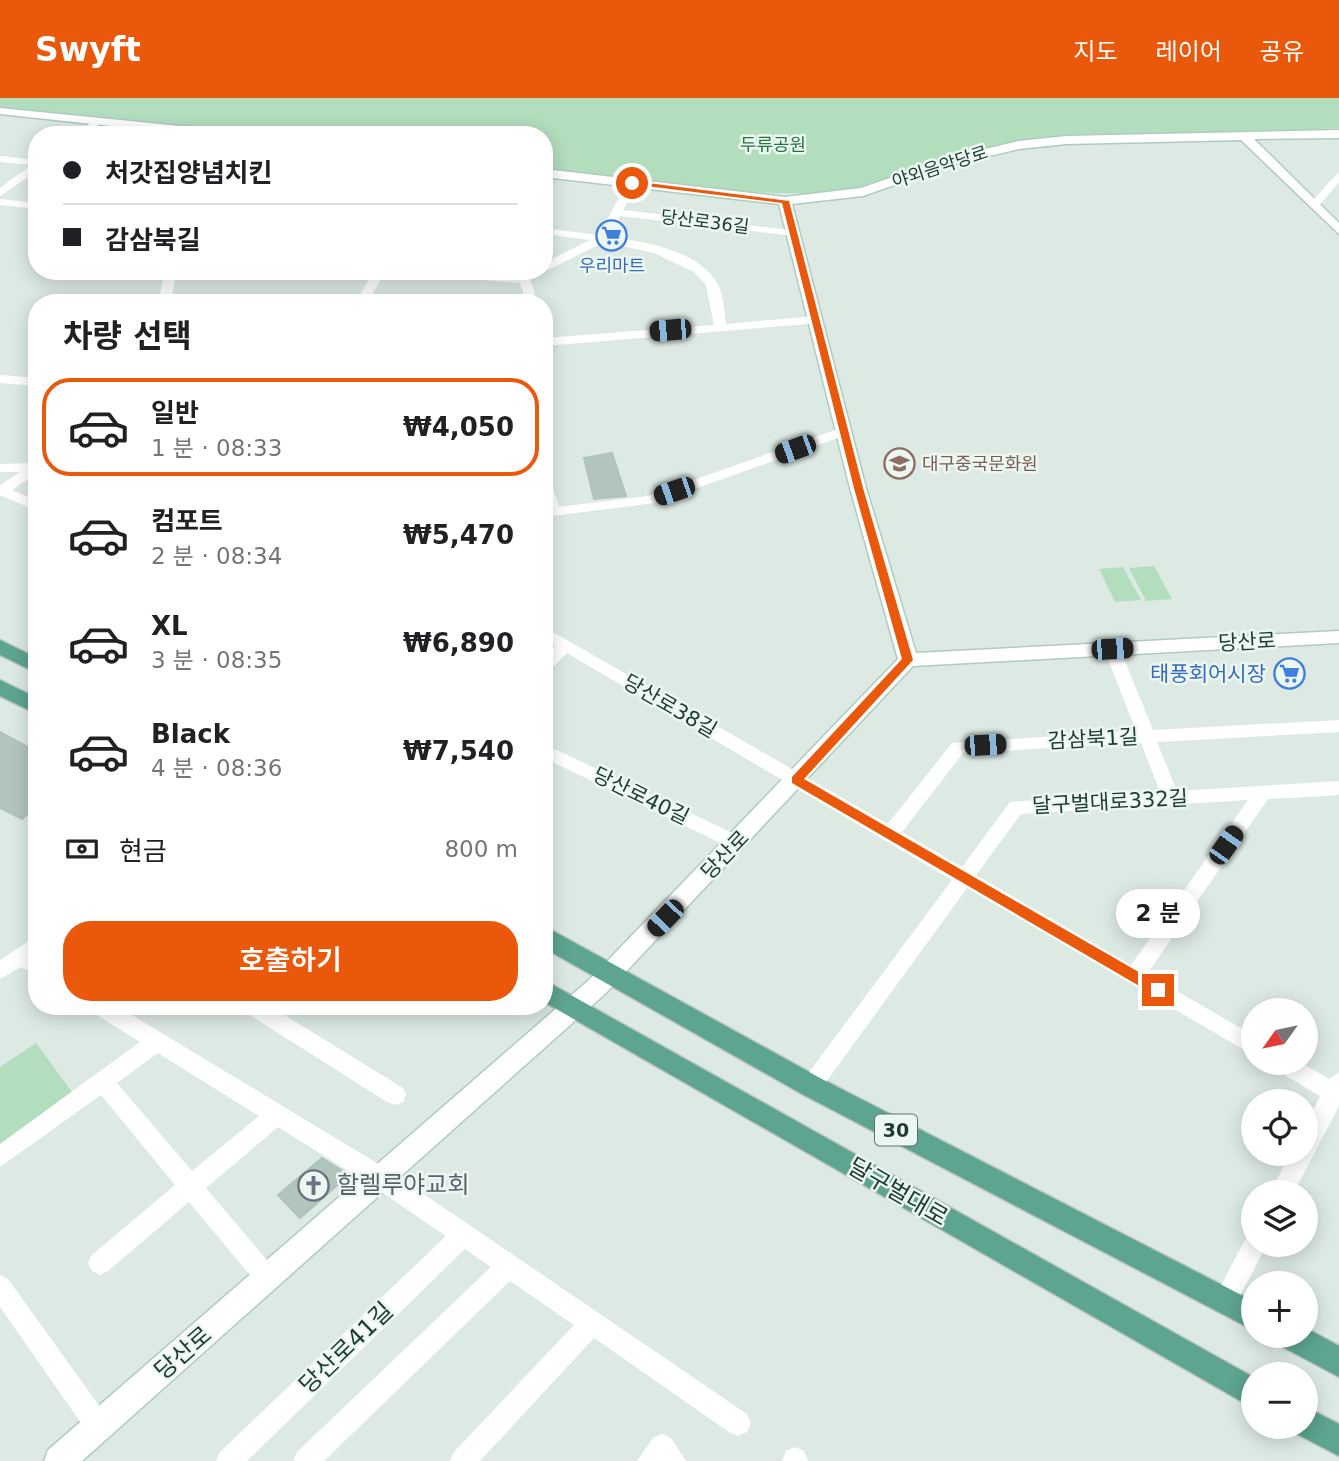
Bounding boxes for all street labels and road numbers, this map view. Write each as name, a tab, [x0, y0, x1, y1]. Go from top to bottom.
street label: 야외음악당로	[889, 141, 990, 192]
street label: 당산로36길	[660, 206, 751, 237]
street label: 당산로	[1217, 628, 1277, 656]
street label: 당산로38길	[619, 670, 721, 742]
street label: 감삼북1길	[1047, 725, 1139, 753]
street label: 당산로40길	[589, 762, 693, 830]
street label: 달구벌대로332길	[1031, 786, 1189, 818]
street label: 당산로	[696, 826, 754, 884]
road number: 30	[875, 1114, 917, 1146]
street label: 달구벌대로	[843, 1152, 953, 1232]
street label: 당산로41길	[294, 1297, 398, 1399]
street label: 당산로	[149, 1321, 217, 1385]

